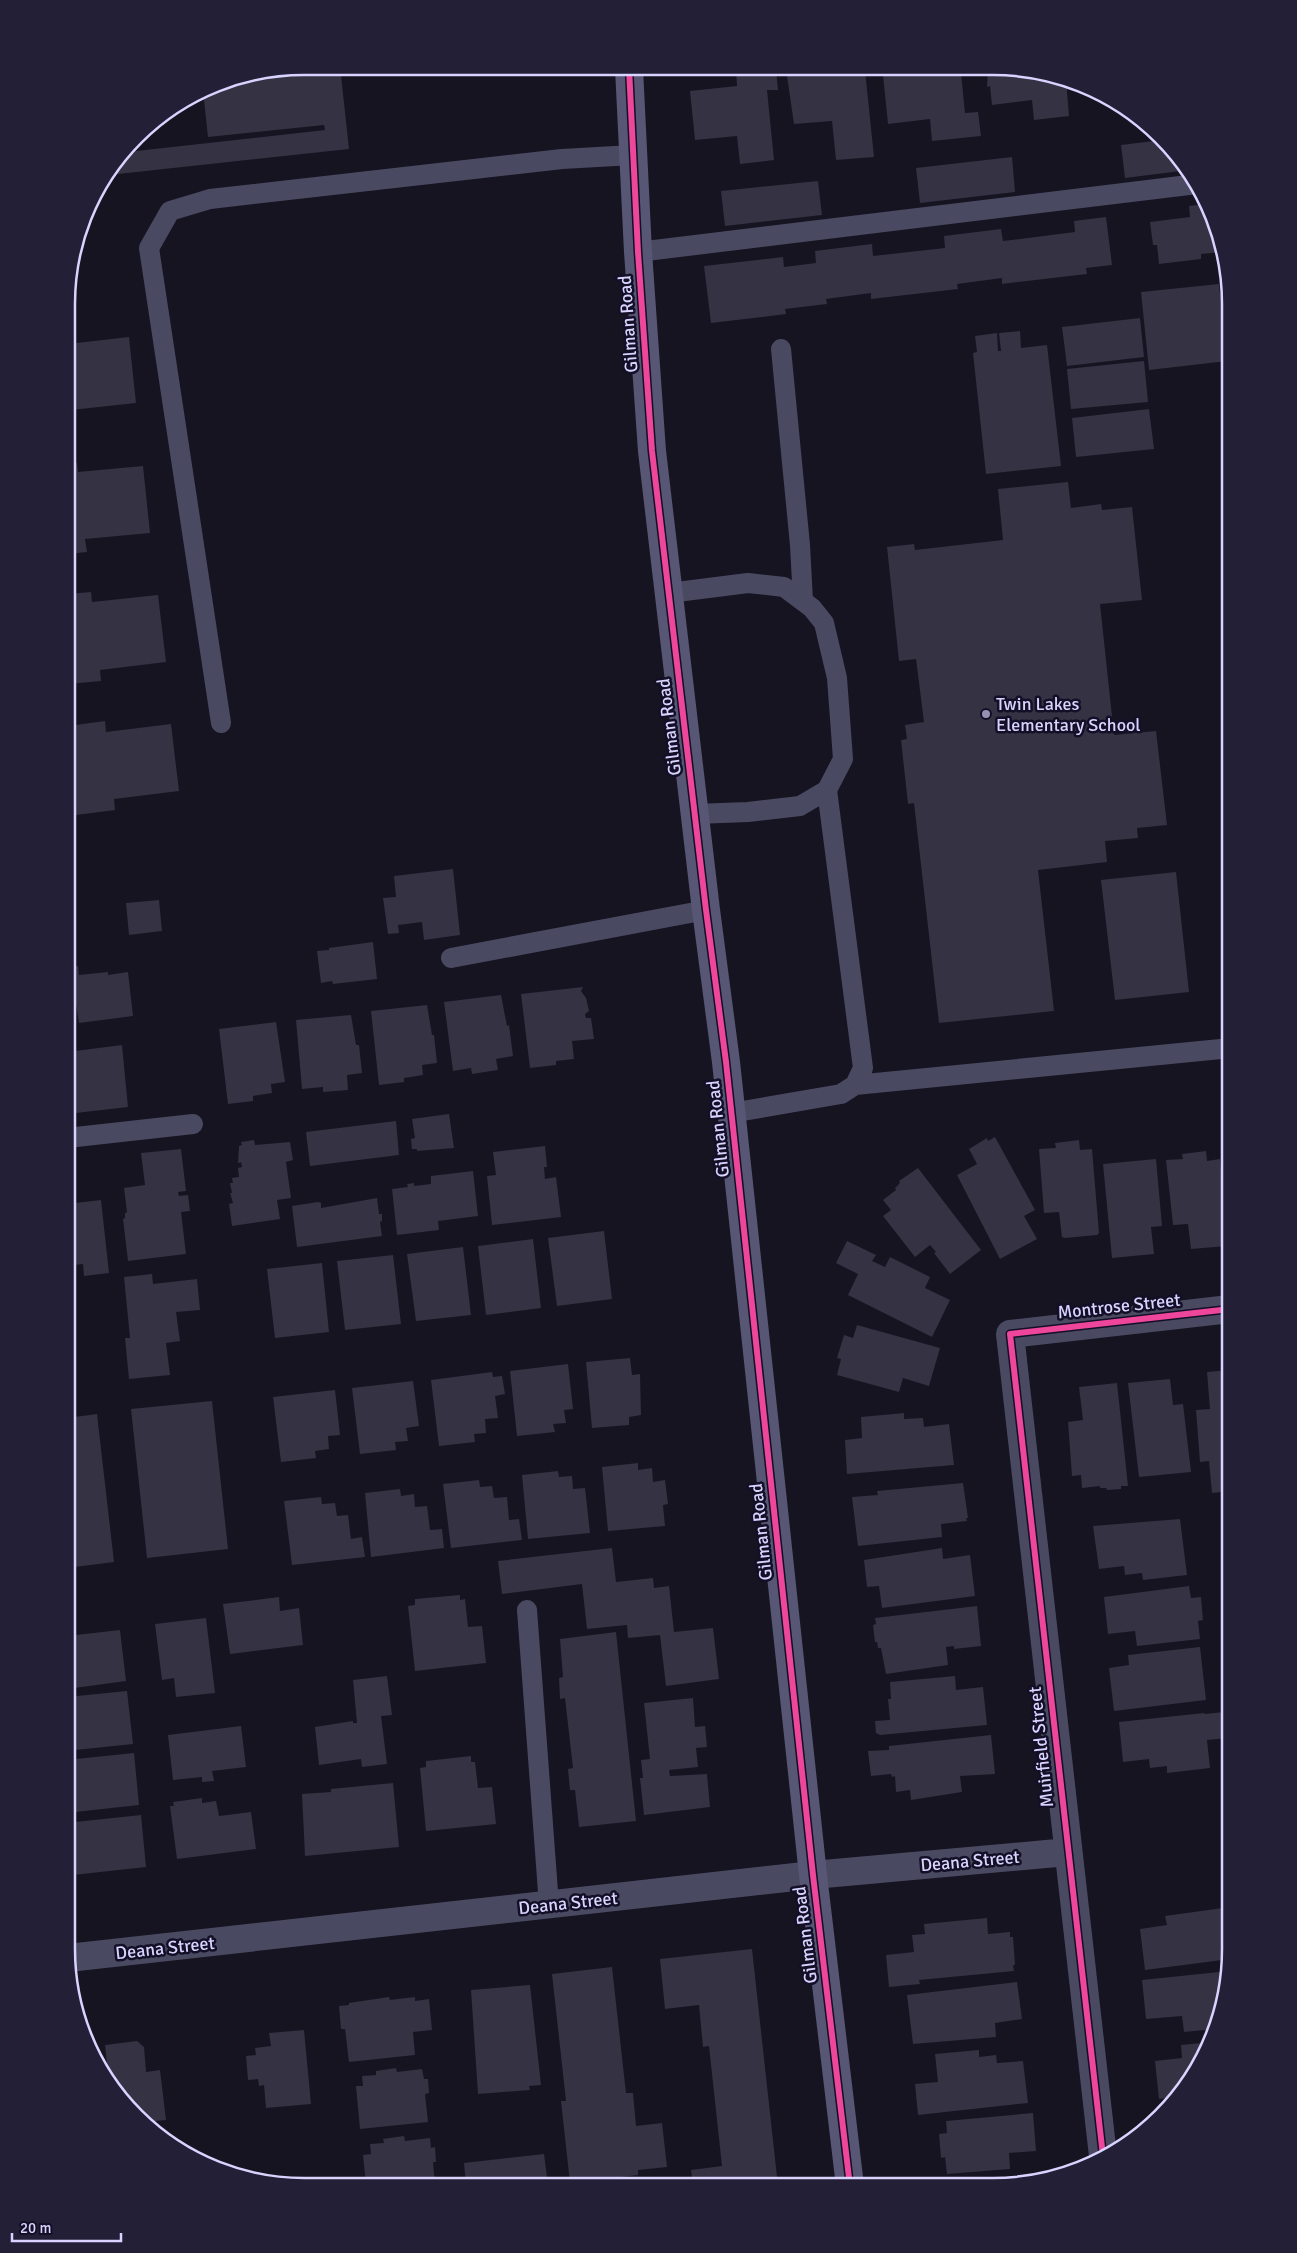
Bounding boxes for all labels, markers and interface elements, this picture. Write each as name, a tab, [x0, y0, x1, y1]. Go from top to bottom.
street label: Gilman Road	[614, 275, 642, 373]
street label: Gilman Road	[652, 677, 686, 777]
place label: Twin Lakes Elementary School	[996, 693, 1141, 736]
marker: Twin Lakes Elementary School	[980, 708, 992, 720]
street label: Gilman Road	[702, 1079, 734, 1179]
street label: Montrose Street	[1056, 1289, 1182, 1323]
street label: Gilman Road	[745, 1482, 777, 1582]
street label: Muirfield Street	[1024, 1685, 1058, 1809]
street label: Deana Street	[919, 1846, 1021, 1876]
street label: Gilman Road	[788, 1885, 822, 1985]
street label: Deana Street	[517, 1887, 619, 1919]
street label: Deana Street	[114, 1932, 216, 1964]
scale bar	[12, 2210, 121, 2242]
text: 20 m	[20, 2219, 51, 2237]

